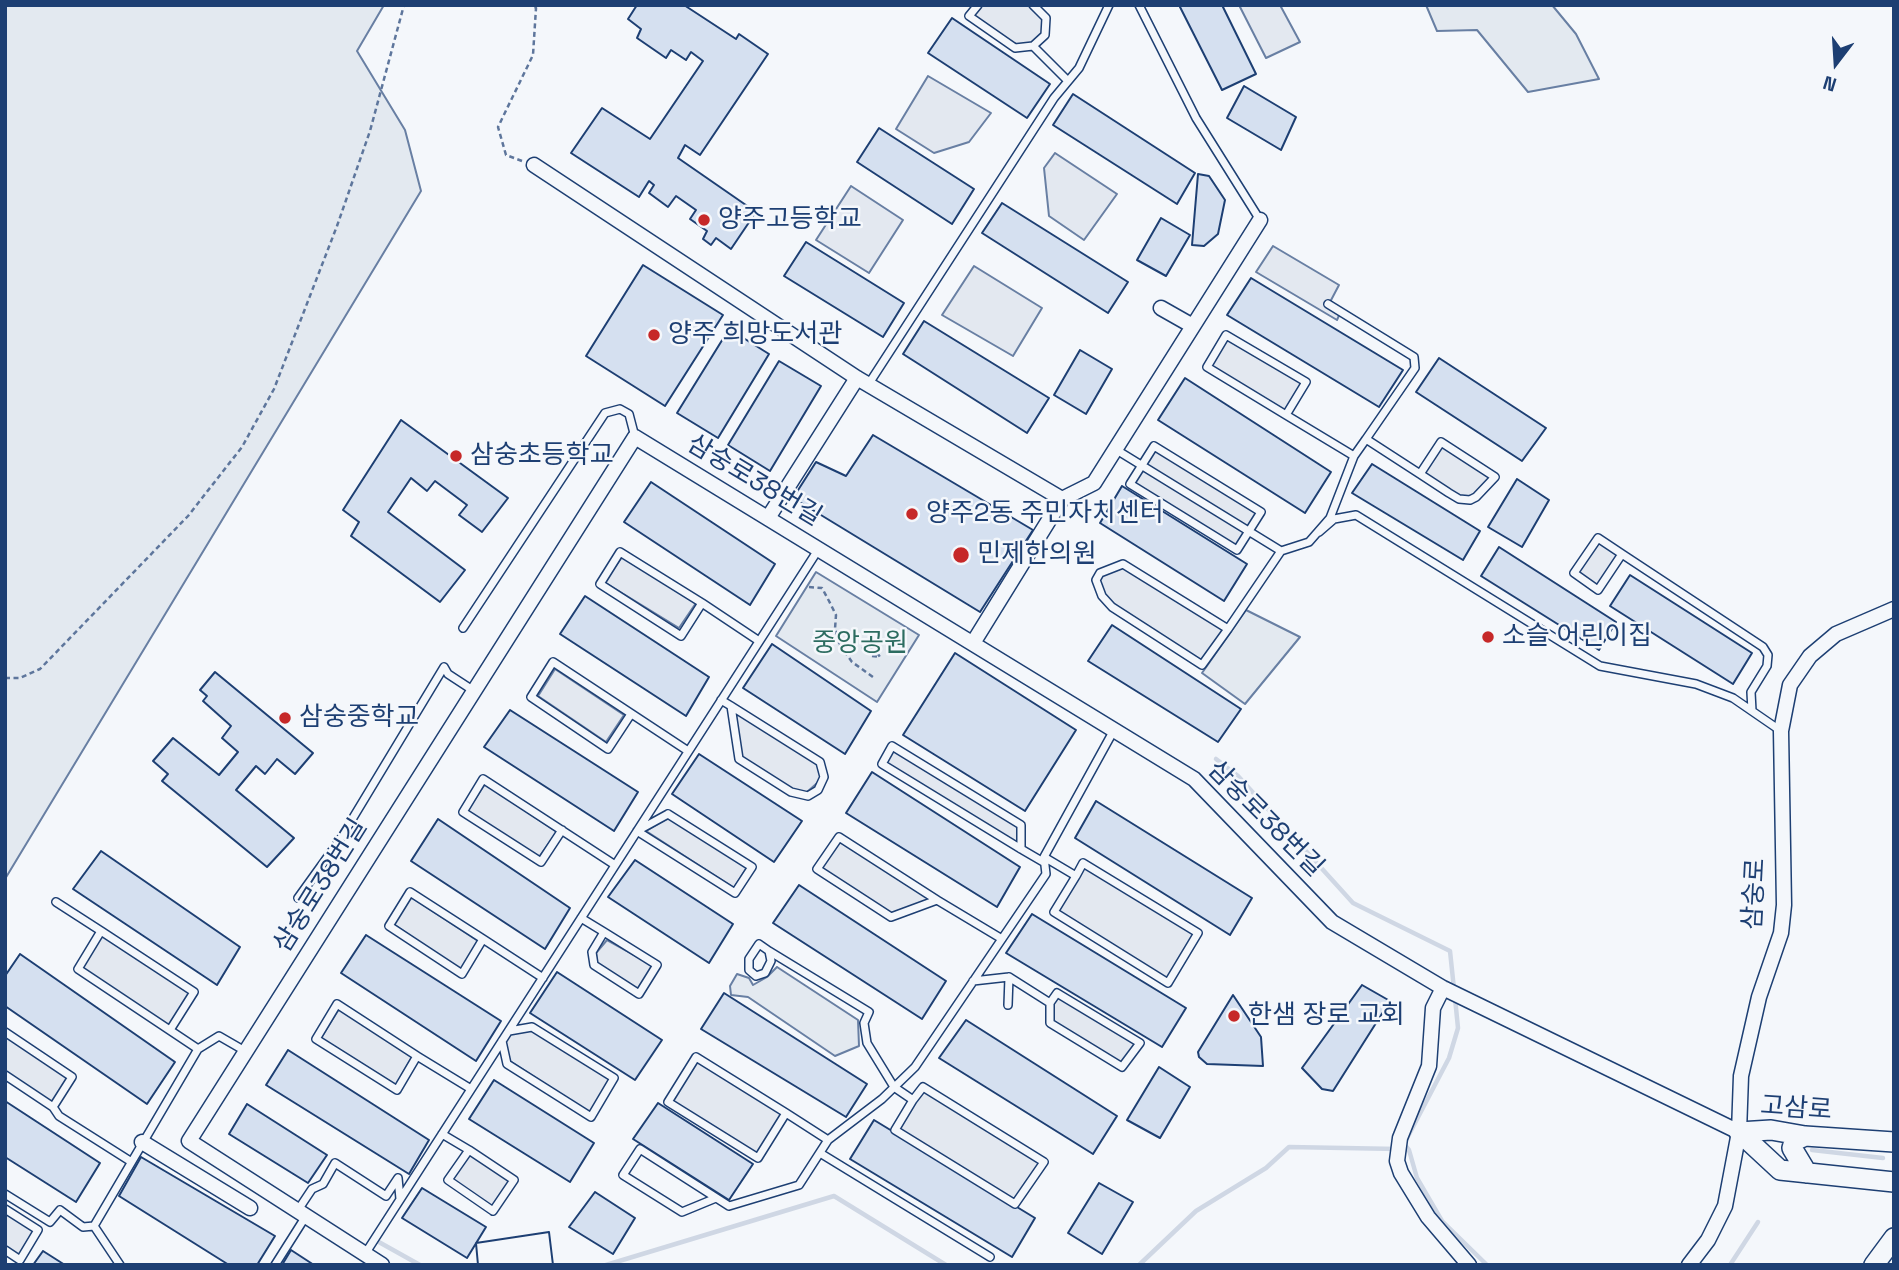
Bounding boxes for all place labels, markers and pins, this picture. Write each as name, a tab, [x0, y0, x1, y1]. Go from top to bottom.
place label: 양주고등학교	[718, 204, 862, 236]
marker: 양주고등학교	[696, 212, 712, 228]
place label: 양주 희망도서관	[668, 319, 842, 351]
marker: 양주 희망도서관	[646, 327, 662, 343]
place label: 삼숭초등학교	[470, 440, 614, 472]
marker: 삼숭초등학교	[448, 448, 464, 464]
place label: 양주2동 주민자치센터	[926, 498, 1164, 530]
marker: 양주2동 주민자치센터	[904, 506, 920, 522]
place label: 민제한의원	[977, 539, 1097, 571]
marker: 민제한의원	[951, 545, 971, 565]
place label: 소슬 어린이집	[1502, 621, 1652, 653]
marker: 소슬 어린이집	[1480, 629, 1496, 645]
place label: 삼숭중학교	[299, 702, 419, 734]
marker: 삼숭중학교	[277, 710, 293, 726]
place label: 한샘 장로 교회	[1248, 1000, 1405, 1032]
marker: 한샘 장로 교회	[1226, 1008, 1242, 1024]

